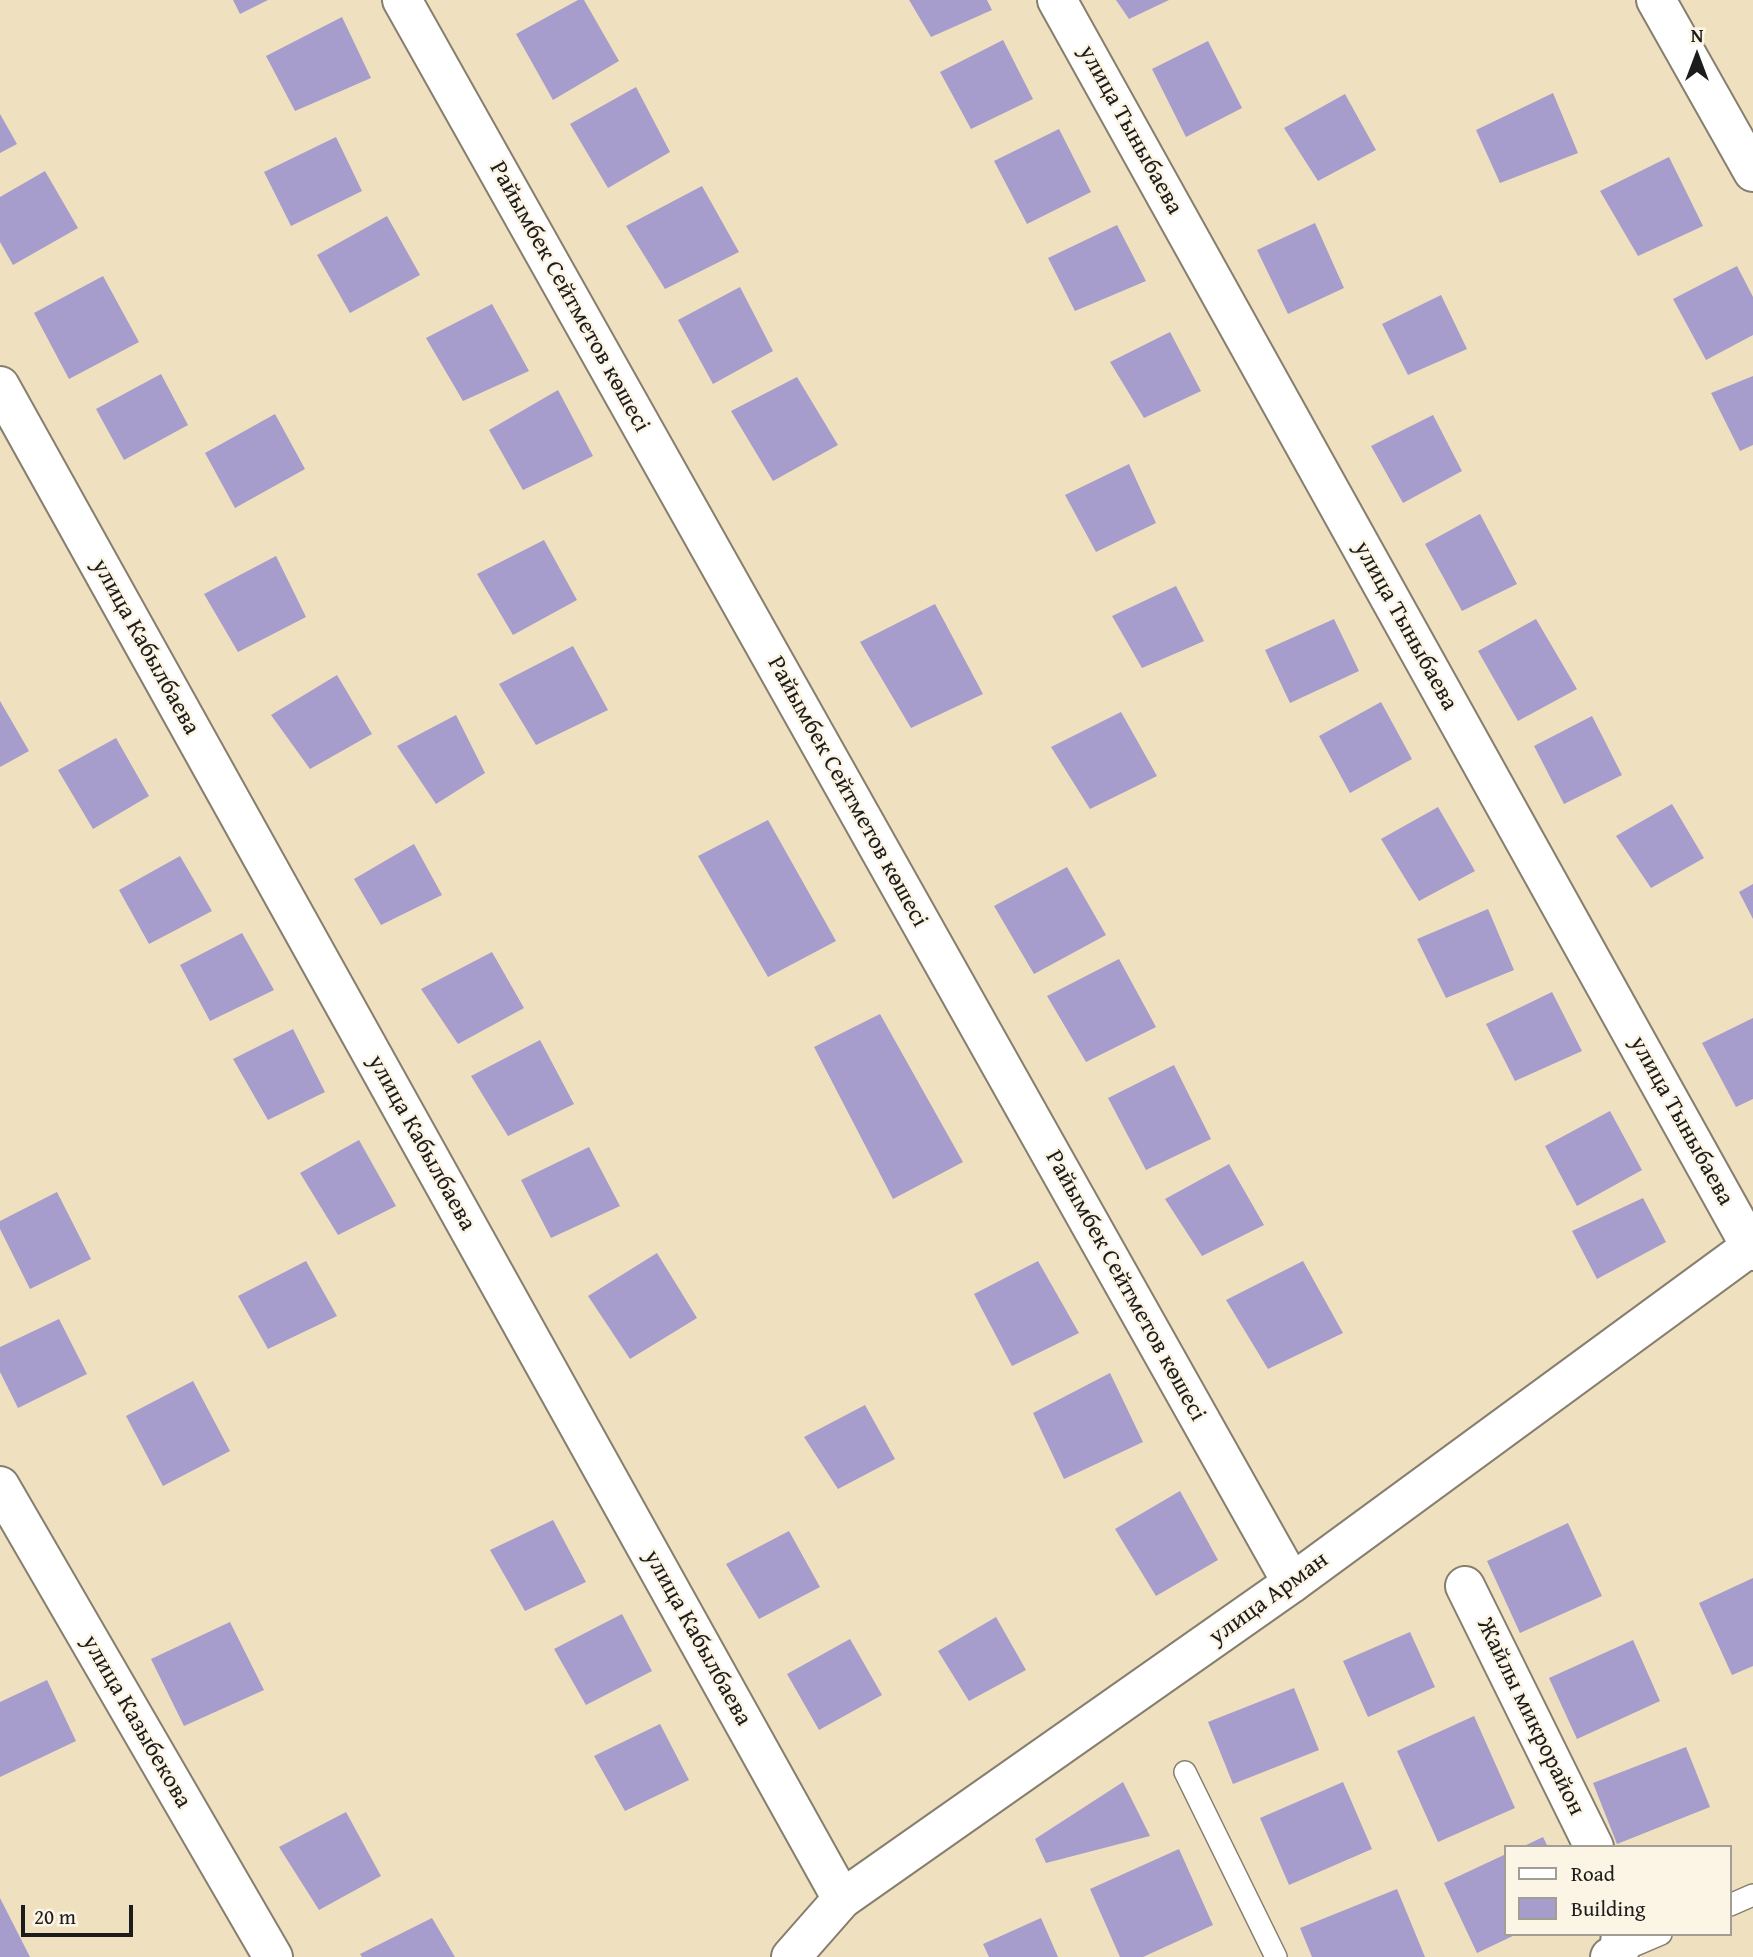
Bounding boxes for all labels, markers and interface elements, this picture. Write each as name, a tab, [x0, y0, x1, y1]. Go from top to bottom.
north arrow	[1662, 21, 1732, 91]
text: N	[1691, 21, 1703, 49]
street label: улица Тыныбаева	[1072, 40, 1188, 220]
street label: Райымбек Сейтметов көшесі	[482, 157, 656, 437]
street label: улица Тыныбаева	[1347, 536, 1463, 716]
street label: улица Кабылбаева	[85, 554, 205, 740]
street label: Райымбек Сейтметов көшесі	[760, 652, 934, 932]
street label: улица Тыныбаева	[1623, 1031, 1739, 1211]
street label: улица Кабылбаева	[361, 1050, 481, 1236]
street label: Райымбек Сейтметов көшесі	[1038, 1146, 1212, 1426]
street label: улица Кабылбаева	[637, 1545, 757, 1731]
street label: улица Арман	[1204, 1546, 1334, 1652]
street label: Жайлы микрорайон	[1470, 1613, 1590, 1821]
street label: улица Казыбекова	[75, 1630, 197, 1814]
legend	[1504, 1845, 1732, 1936]
text: Road	[1571, 1858, 1615, 1889]
scale bar	[24, 1890, 136, 1934]
text: Building	[1571, 1893, 1645, 1924]
text: 20 m	[34, 1901, 76, 1932]

